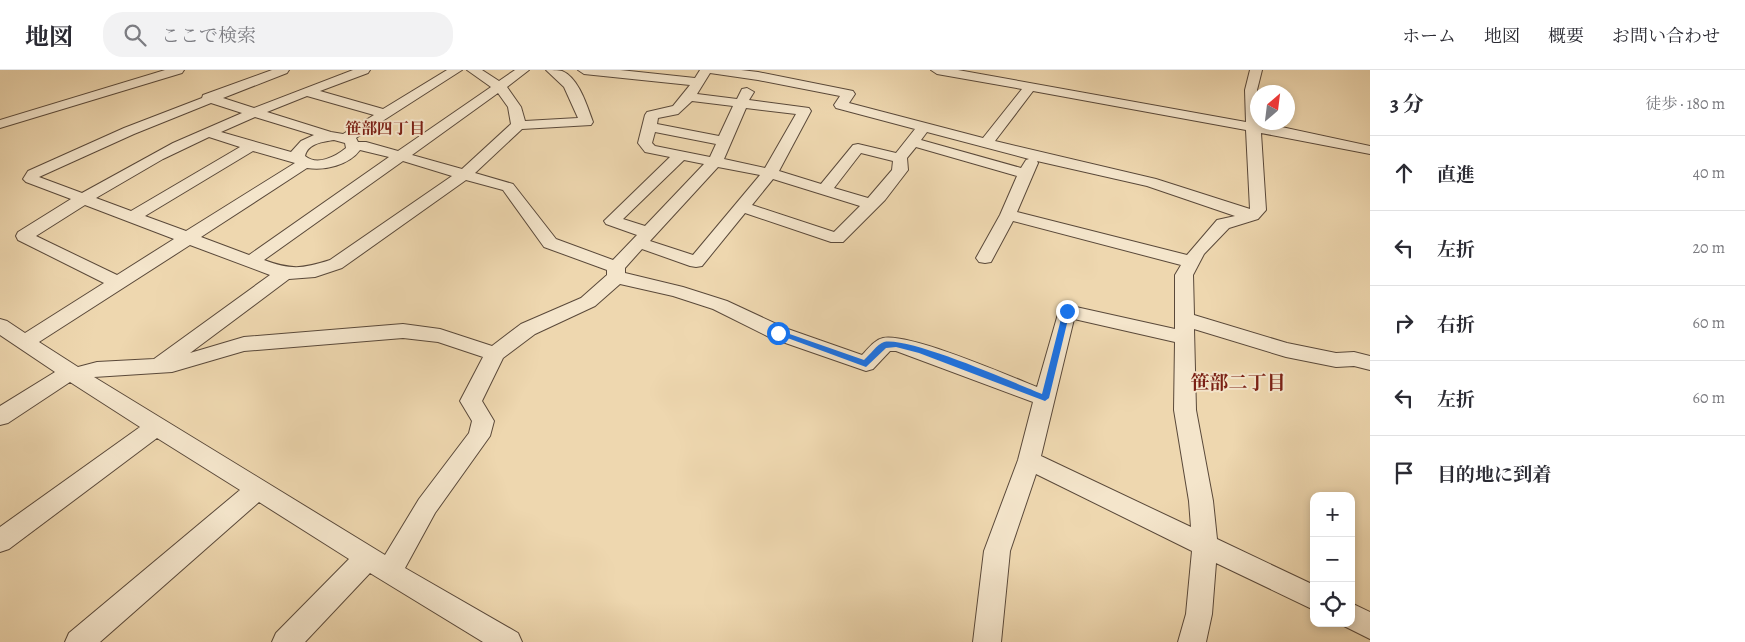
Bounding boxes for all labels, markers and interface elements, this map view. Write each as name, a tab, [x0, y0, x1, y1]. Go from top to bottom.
search box	[103, 12, 453, 57]
text: 地図	[25, 21, 73, 53]
icon: search	[121, 21, 149, 49]
text: ここで検索	[161, 23, 256, 49]
text: ホーム	[1402, 24, 1456, 48]
text: 地図	[1484, 24, 1520, 48]
text: 概要	[1548, 24, 1584, 48]
text: お問い合わせ	[1612, 24, 1720, 48]
north arrow	[1250, 85, 1295, 130]
text: 3 分	[1390, 90, 1424, 118]
text: 徒歩 · 180 m	[1645, 93, 1725, 115]
district label: 笹部四丁目	[345, 118, 425, 140]
icon: ahead	[1390, 159, 1418, 187]
text: 直進	[1437, 162, 1475, 188]
text: 40 m	[1693, 162, 1725, 184]
icon: left	[1390, 234, 1418, 262]
text: 左折	[1437, 237, 1475, 263]
text: 20 m	[1692, 237, 1725, 259]
route end	[1056, 300, 1079, 323]
icon: right	[1390, 309, 1418, 337]
text: 右折	[1437, 312, 1475, 338]
text: 60 m	[1693, 312, 1725, 334]
route start	[767, 322, 790, 345]
district label: 笹部二丁目	[1190, 370, 1286, 396]
icon: left	[1390, 384, 1418, 412]
text: 左折	[1437, 387, 1475, 413]
text: 60 m	[1693, 387, 1725, 409]
icon: arrive	[1390, 459, 1418, 487]
text: 目的地に到着	[1437, 462, 1551, 488]
map controls	[1310, 492, 1355, 627]
button: +	[1310, 492, 1355, 537]
button: −	[1310, 537, 1355, 582]
button: locate	[1310, 582, 1355, 627]

